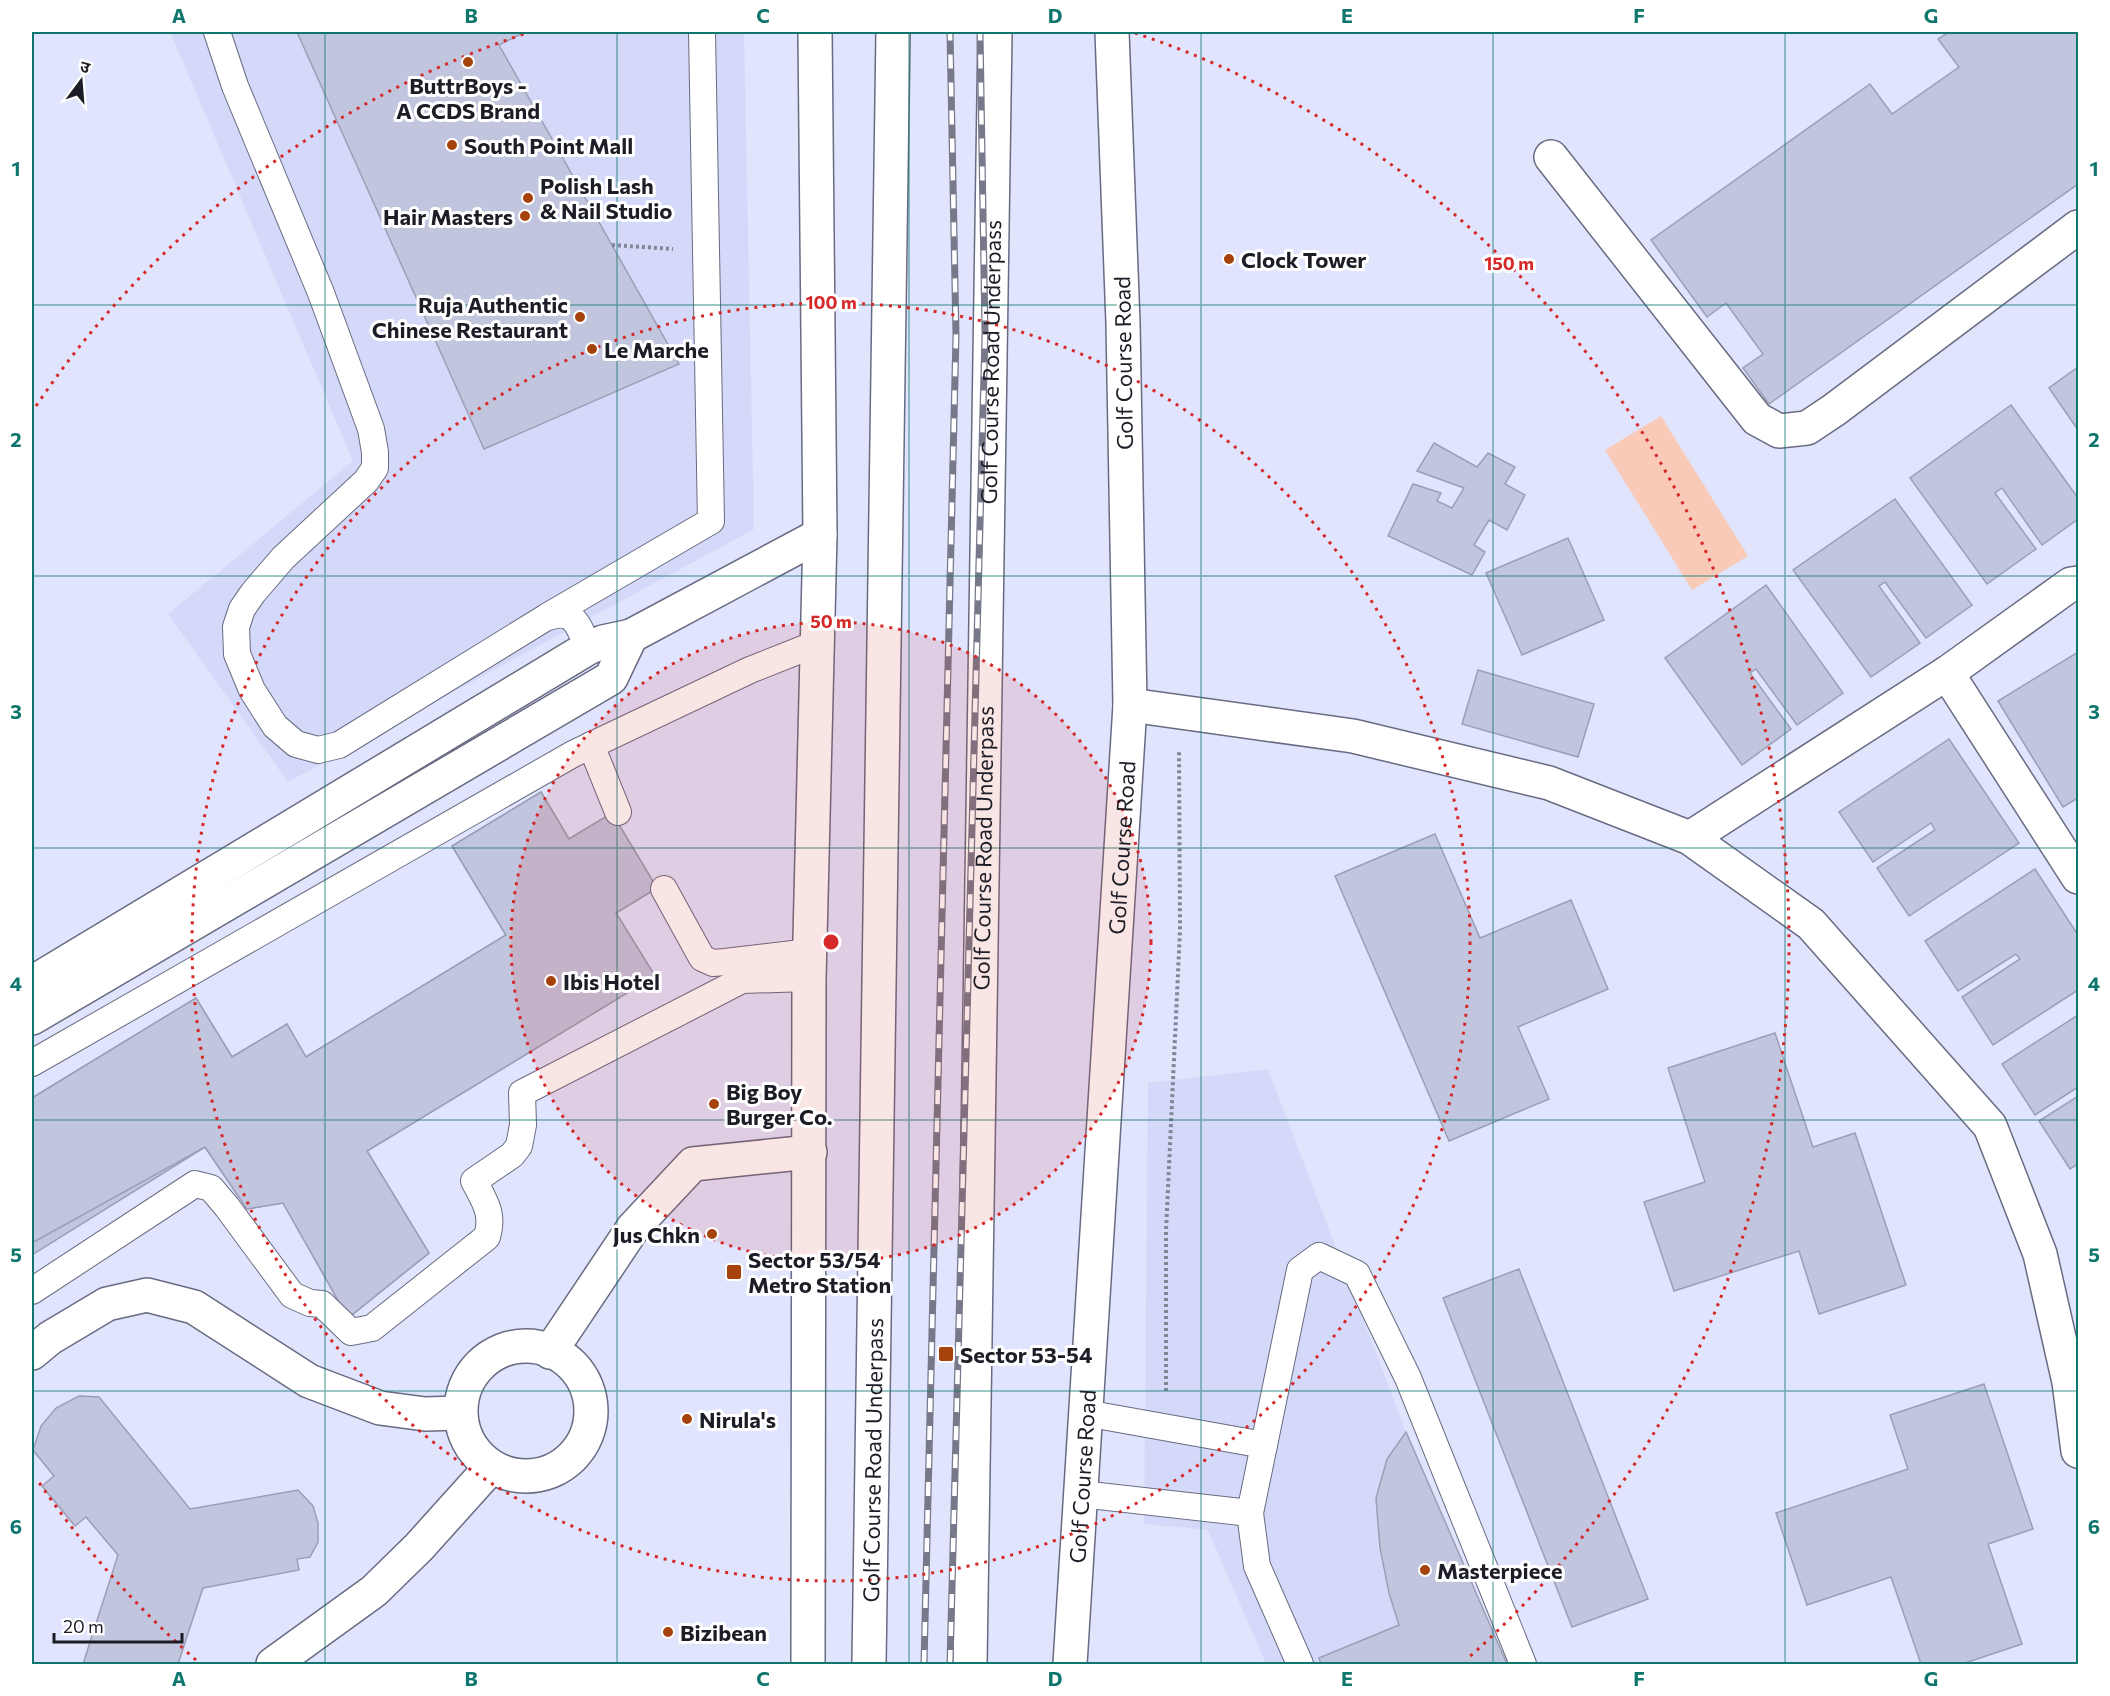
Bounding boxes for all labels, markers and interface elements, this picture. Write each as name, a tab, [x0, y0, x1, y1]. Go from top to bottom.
text: A	[172, 3, 186, 27]
text: B	[464, 3, 478, 27]
text: C	[756, 3, 770, 27]
text: D	[1048, 3, 1062, 27]
text: E	[1341, 3, 1353, 27]
text: F	[1633, 3, 1645, 27]
text: G	[1924, 3, 1938, 27]
north arrow	[51, 51, 111, 111]
marker: ButtrBoys - A CCDS Brand	[461, 55, 475, 69]
text: उ	[78, 56, 93, 77]
place label: ButtrBoys - A CCDS Brand	[396, 72, 540, 124]
place label: South Point Mall	[464, 132, 633, 159]
marker: South Point Mall	[445, 138, 459, 152]
text: 1	[11, 156, 21, 180]
text: 1	[2089, 156, 2099, 180]
place label: Polish Lash & Nail Studio	[540, 172, 672, 224]
marker: Polish Lash & Nail Studio	[521, 191, 535, 205]
place label: Hair Masters	[383, 203, 513, 230]
marker: Hair Masters	[518, 209, 532, 223]
street label: Golf Course Road Underpass	[974, 220, 1006, 505]
place label: Clock Tower	[1241, 246, 1366, 273]
marker: Clock Tower	[1222, 252, 1236, 266]
text: 150 m	[1484, 252, 1534, 274]
street label: Golf Course Road	[1108, 276, 1138, 450]
place label: Ruja Authentic Chinese Restaurant	[372, 291, 568, 343]
text: 100 m	[805, 291, 857, 313]
marker: Ruja Authentic Chinese Restaurant	[573, 310, 587, 324]
place label: Le Marche	[604, 336, 709, 363]
marker: Le Marche	[585, 342, 599, 356]
text: 2	[10, 427, 22, 451]
text: 2	[2088, 427, 2100, 451]
text: 50 m	[810, 610, 852, 632]
text: 3	[10, 699, 22, 723]
text: 3	[2088, 699, 2100, 723]
street label: Golf Course Road Underpass	[967, 706, 998, 991]
street label: Golf Course Road	[1102, 760, 1140, 935]
centre of rings	[821, 932, 841, 952]
place label: Ibis Hotel	[563, 968, 660, 995]
text: 4	[10, 971, 22, 995]
text: 4	[2088, 971, 2100, 995]
marker: Ibis Hotel	[544, 974, 558, 988]
place label: Big Boy Burger Co.	[726, 1078, 833, 1130]
marker: Big Boy Burger Co.	[707, 1097, 721, 1111]
place label: Jus Chkn	[613, 1221, 700, 1248]
marker: Jus Chkn	[705, 1227, 719, 1241]
text: 5	[10, 1242, 22, 1266]
text: 5	[2088, 1242, 2100, 1266]
place label: Sector 53/54 Metro Station	[748, 1246, 891, 1298]
marker: Sector 53/54 Metro Station	[725, 1263, 743, 1281]
street label: Golf Course Road Underpass	[856, 1318, 888, 1603]
place label: Sector 53-54	[960, 1341, 1092, 1368]
marker: Sector 53-54	[937, 1345, 955, 1363]
street label: Golf Course Road	[1063, 1389, 1101, 1564]
place label: Nirula's	[699, 1406, 776, 1433]
marker: Nirula's	[680, 1412, 694, 1426]
text: 6	[10, 1514, 22, 1538]
text: 6	[2088, 1514, 2100, 1538]
place label: Masterpiece	[1437, 1557, 1563, 1584]
marker: Masterpiece	[1418, 1563, 1432, 1577]
scale bar	[54, 1606, 182, 1644]
text: 20 m	[63, 1615, 104, 1637]
place label: Bizibean	[680, 1619, 767, 1646]
marker: Bizibean	[661, 1625, 675, 1639]
text: A	[172, 1666, 186, 1690]
text: B	[464, 1666, 478, 1690]
text: C	[756, 1666, 770, 1690]
text: D	[1048, 1666, 1062, 1690]
text: E	[1341, 1666, 1353, 1690]
text: F	[1633, 1666, 1645, 1690]
text: G	[1924, 1666, 1938, 1690]

